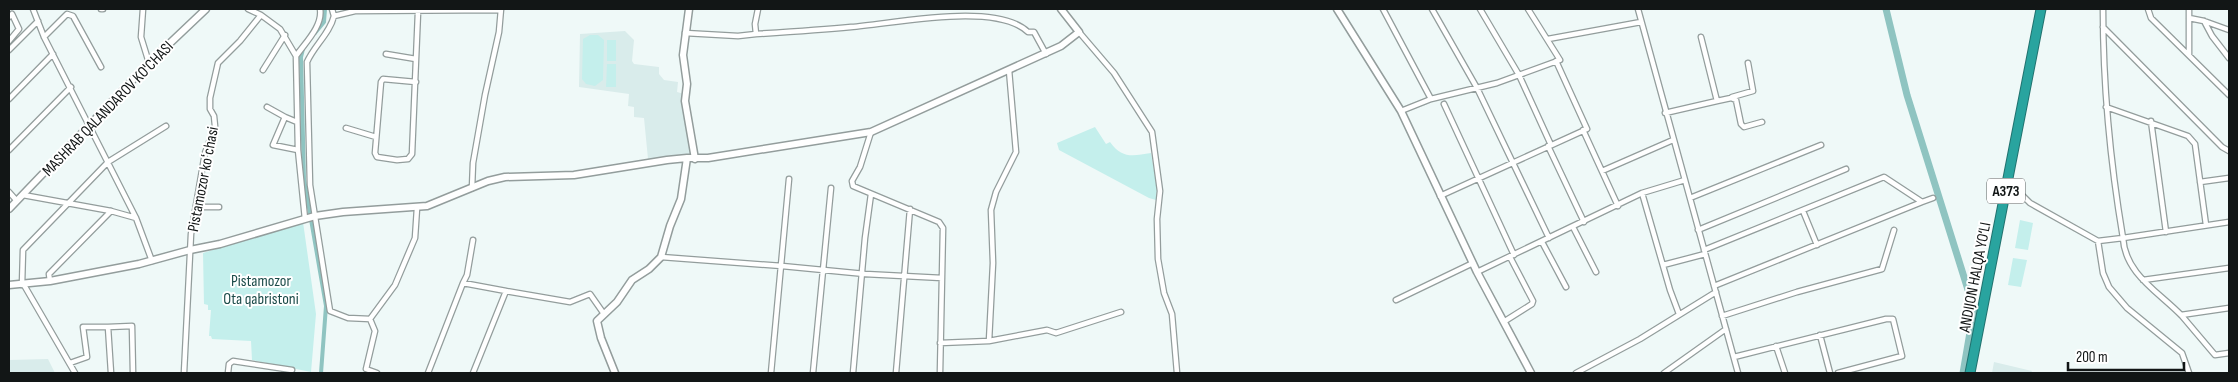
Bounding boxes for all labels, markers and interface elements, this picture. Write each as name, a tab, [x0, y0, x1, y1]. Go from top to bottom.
street label: MASHRAB QALANDAROV KO'CHASI	[39, 38, 178, 181]
street label: Pistamozor koʻchasi	[184, 125, 223, 233]
road number: A373	[1987, 178, 2025, 204]
street label: ANDIJON HALQA YO‘LI	[1955, 221, 1995, 335]
park label: Pistamozor Ota qabristoni	[223, 272, 299, 309]
scale bar	[2068, 340, 2184, 372]
text: 200 m	[2076, 348, 2108, 367]

